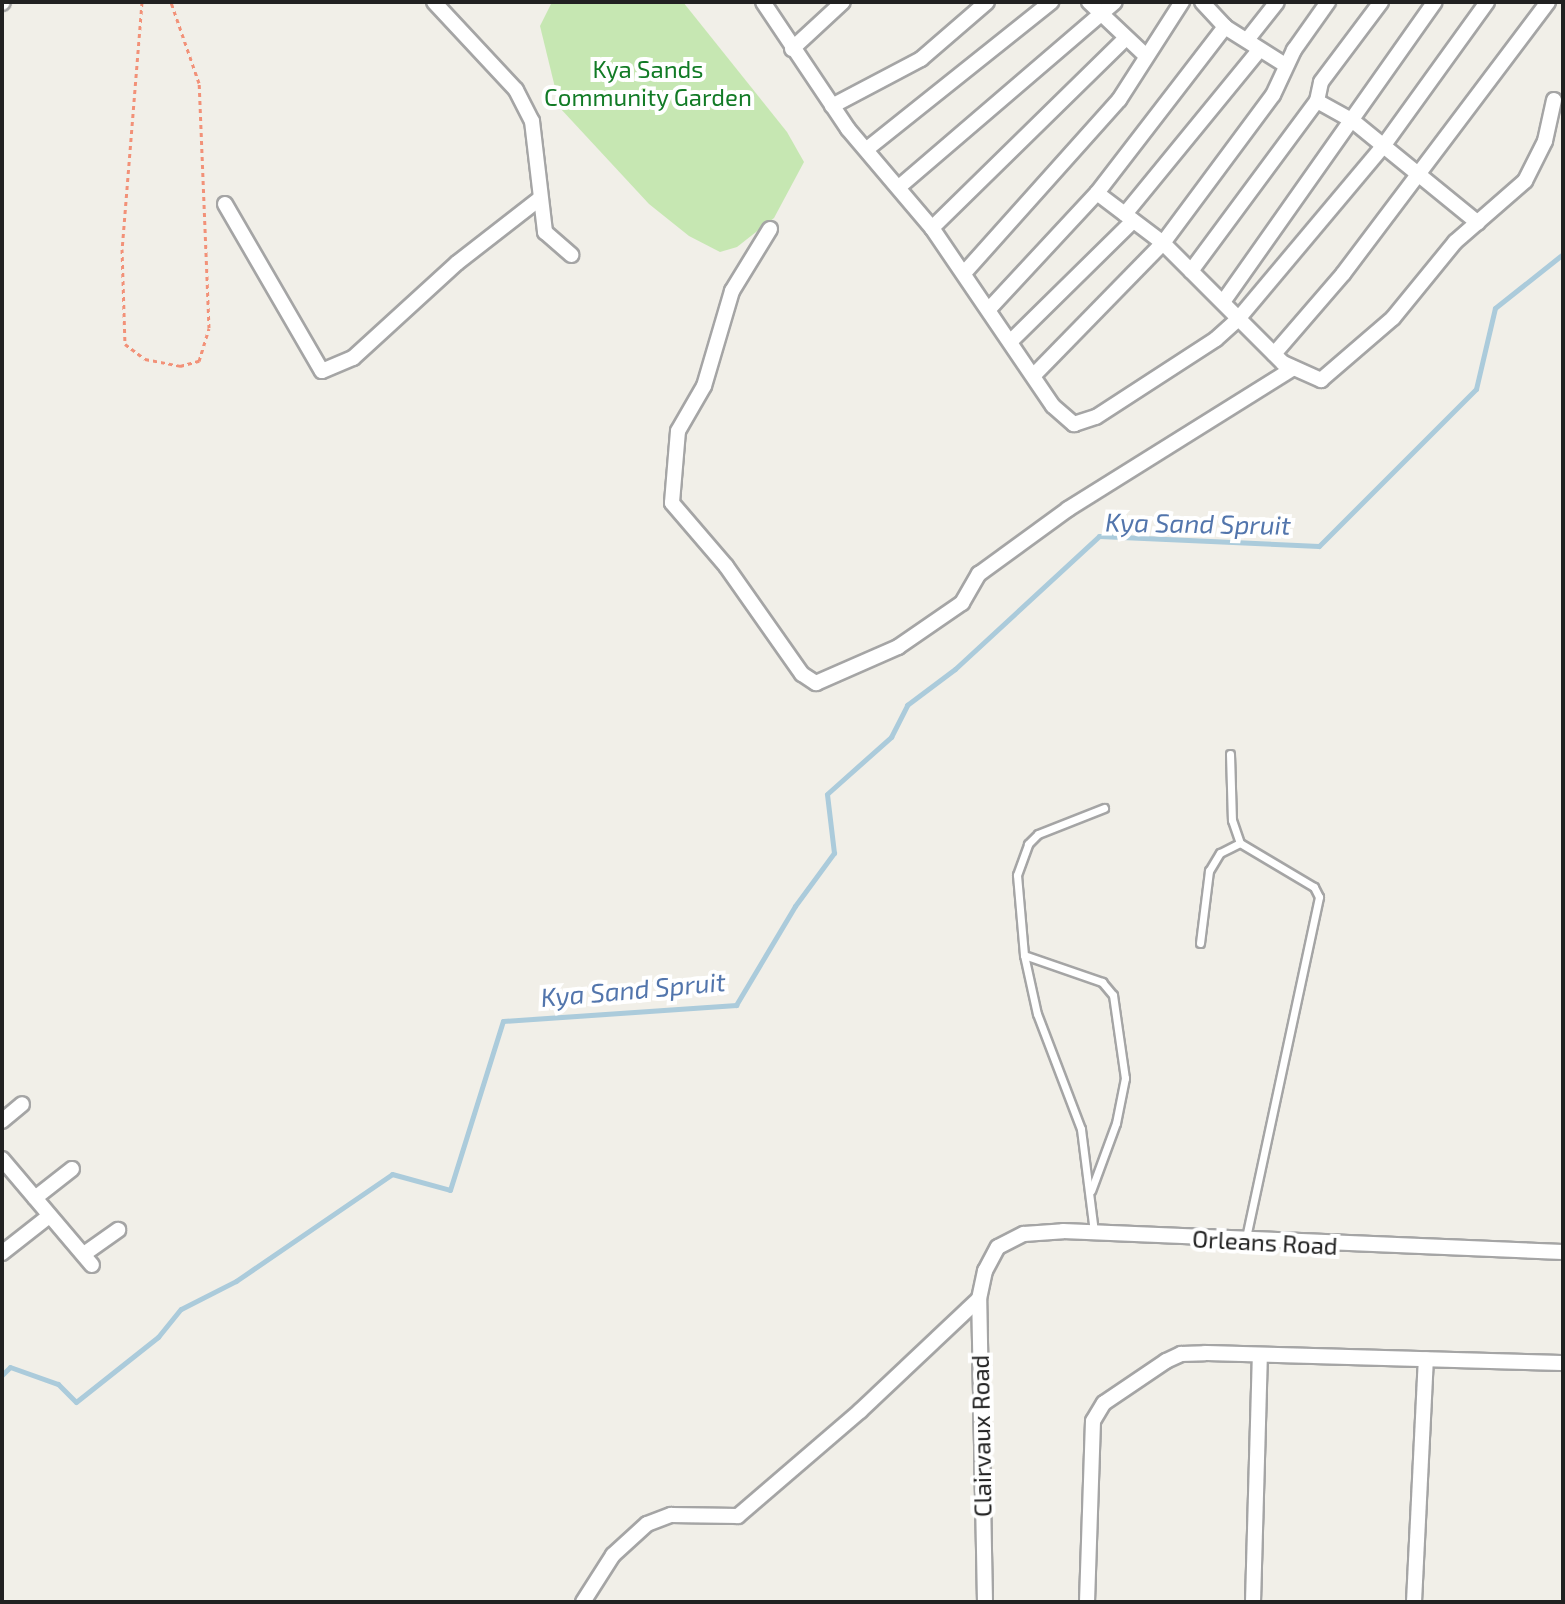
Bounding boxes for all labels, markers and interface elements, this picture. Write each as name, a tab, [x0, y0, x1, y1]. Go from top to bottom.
park label: Kya Sands Community Garden	[544, 55, 752, 111]
water label: Kya Sand Spruit	[1105, 506, 1291, 540]
water label: Kya Sand Spruit	[539, 965, 727, 1013]
street label: Orleans Road	[1192, 1224, 1338, 1260]
street label: Clairvaux Road	[965, 1355, 997, 1517]

